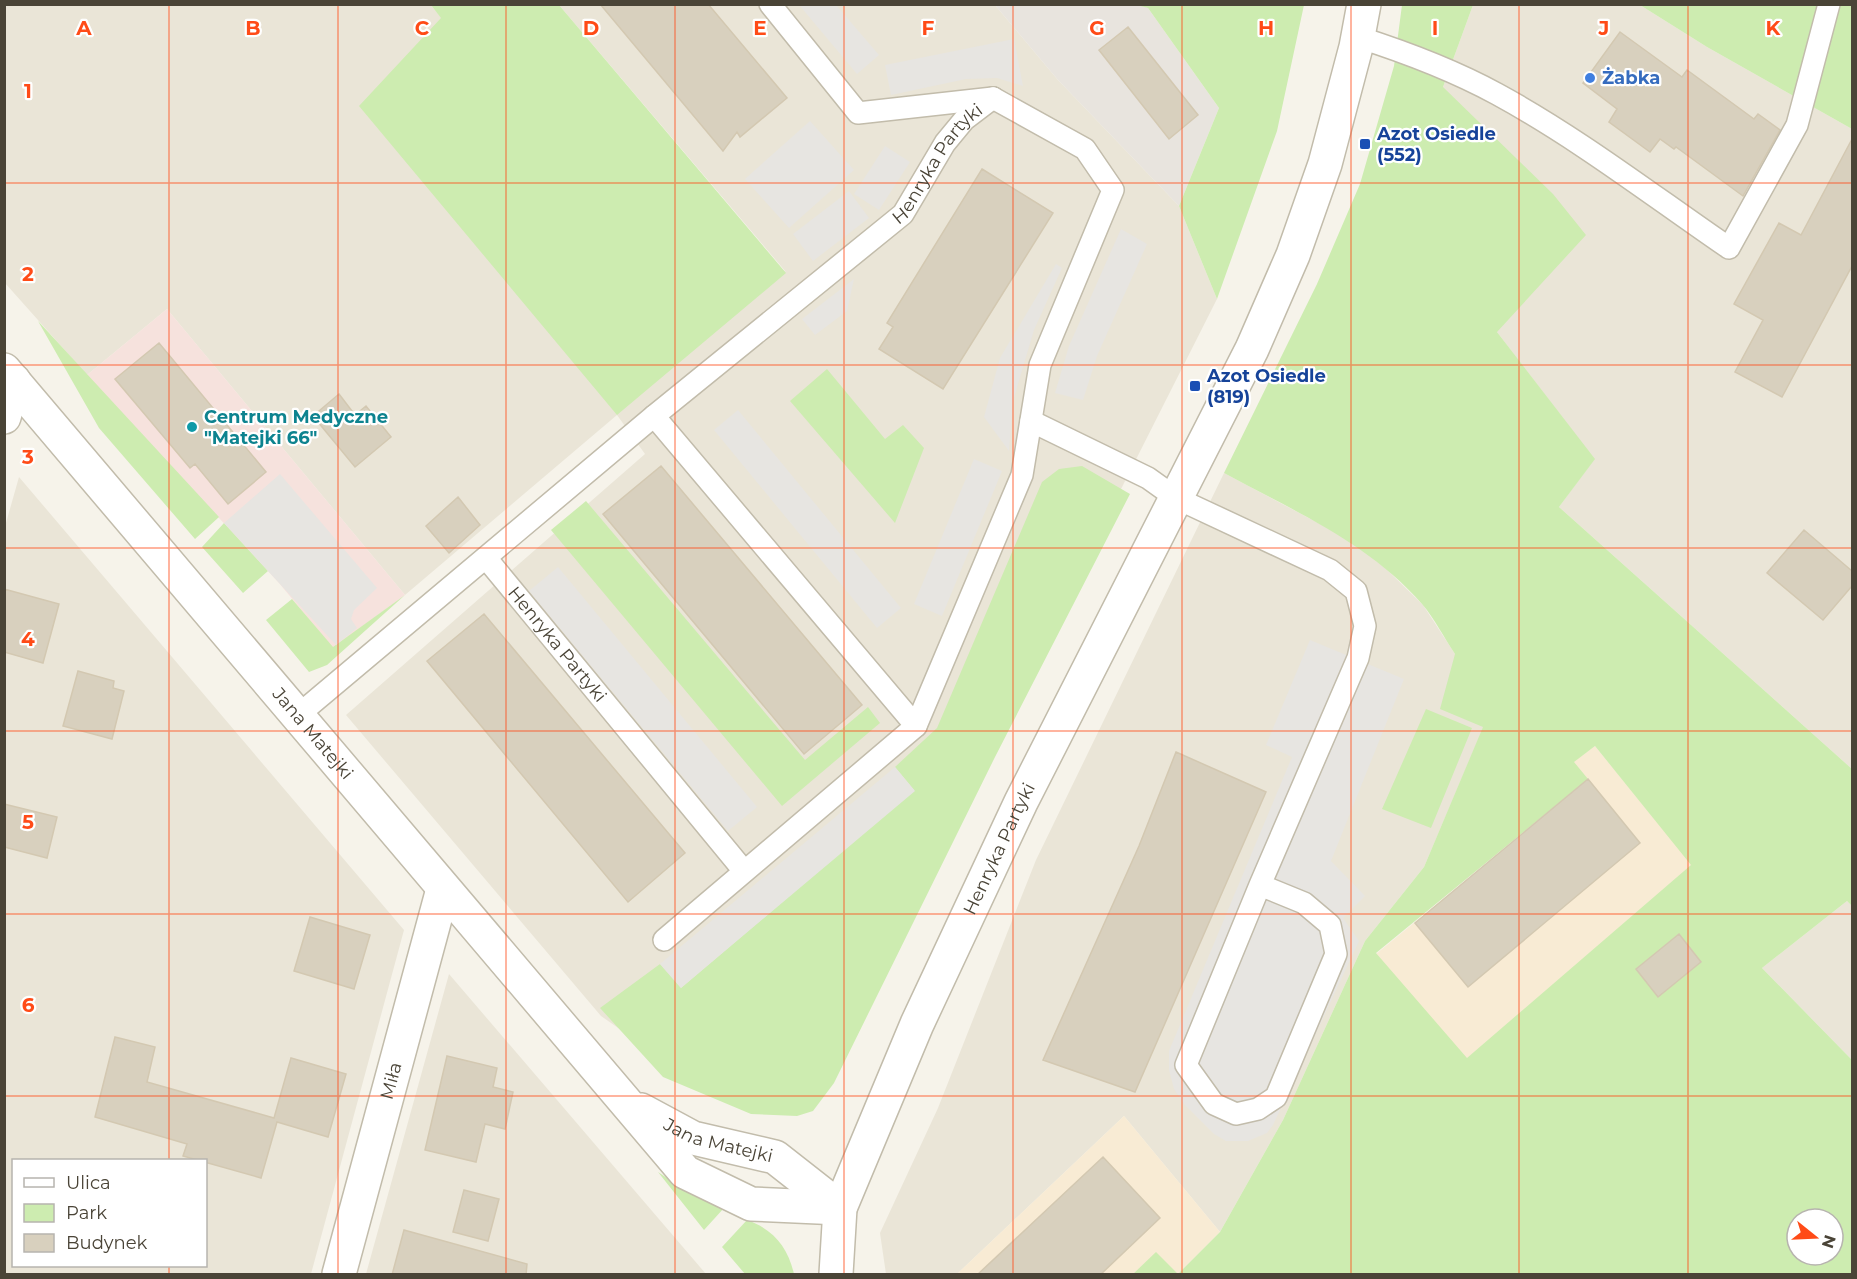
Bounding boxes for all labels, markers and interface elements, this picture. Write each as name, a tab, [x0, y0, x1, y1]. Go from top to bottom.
text: A	[75, 16, 92, 40]
text: B	[245, 16, 261, 40]
text: C	[415, 16, 430, 40]
text: D	[583, 16, 599, 40]
text: E	[753, 16, 767, 40]
text: F	[922, 16, 935, 40]
text: G	[1089, 16, 1105, 40]
text: H	[1258, 16, 1274, 40]
text: I	[1432, 16, 1438, 40]
text: J	[1598, 16, 1609, 40]
text: K	[1766, 16, 1782, 40]
place label: Żabka	[1602, 67, 1660, 89]
marker: Żabka	[1583, 71, 1597, 85]
text: 1	[24, 79, 32, 103]
street label: Henryka Partyki	[888, 99, 987, 229]
place label: Azot Osiedle (552)	[1376, 123, 1496, 166]
marker: Azot Osiedle (552)	[1358, 137, 1372, 151]
text: 2	[22, 262, 34, 286]
place label: Azot Osiedle (819)	[1206, 365, 1326, 408]
marker: Azot Osiedle (819)	[1188, 379, 1202, 393]
place label: Centrum Medyczne "Matejki 66"	[204, 406, 388, 449]
marker: Centrum Medyczne "Matejki 66"	[185, 420, 199, 434]
text: 3	[21, 445, 34, 469]
street label: Henryka Partyki	[503, 582, 611, 707]
text: 4	[21, 627, 35, 651]
street label: Jana Matejki	[267, 683, 358, 784]
street label: Henryka Partyki	[959, 779, 1040, 918]
text: 5	[22, 810, 34, 834]
text: 6	[22, 993, 35, 1017]
street label: Miła	[376, 1060, 407, 1102]
street label: Jana Matejki	[659, 1113, 775, 1167]
legend	[12, 1159, 207, 1267]
text: Ulica	[66, 1172, 111, 1194]
text: Park	[66, 1202, 107, 1224]
north arrow	[1785, 1207, 1845, 1267]
text: Budynek	[66, 1232, 148, 1254]
text: N	[1818, 1232, 1840, 1251]

